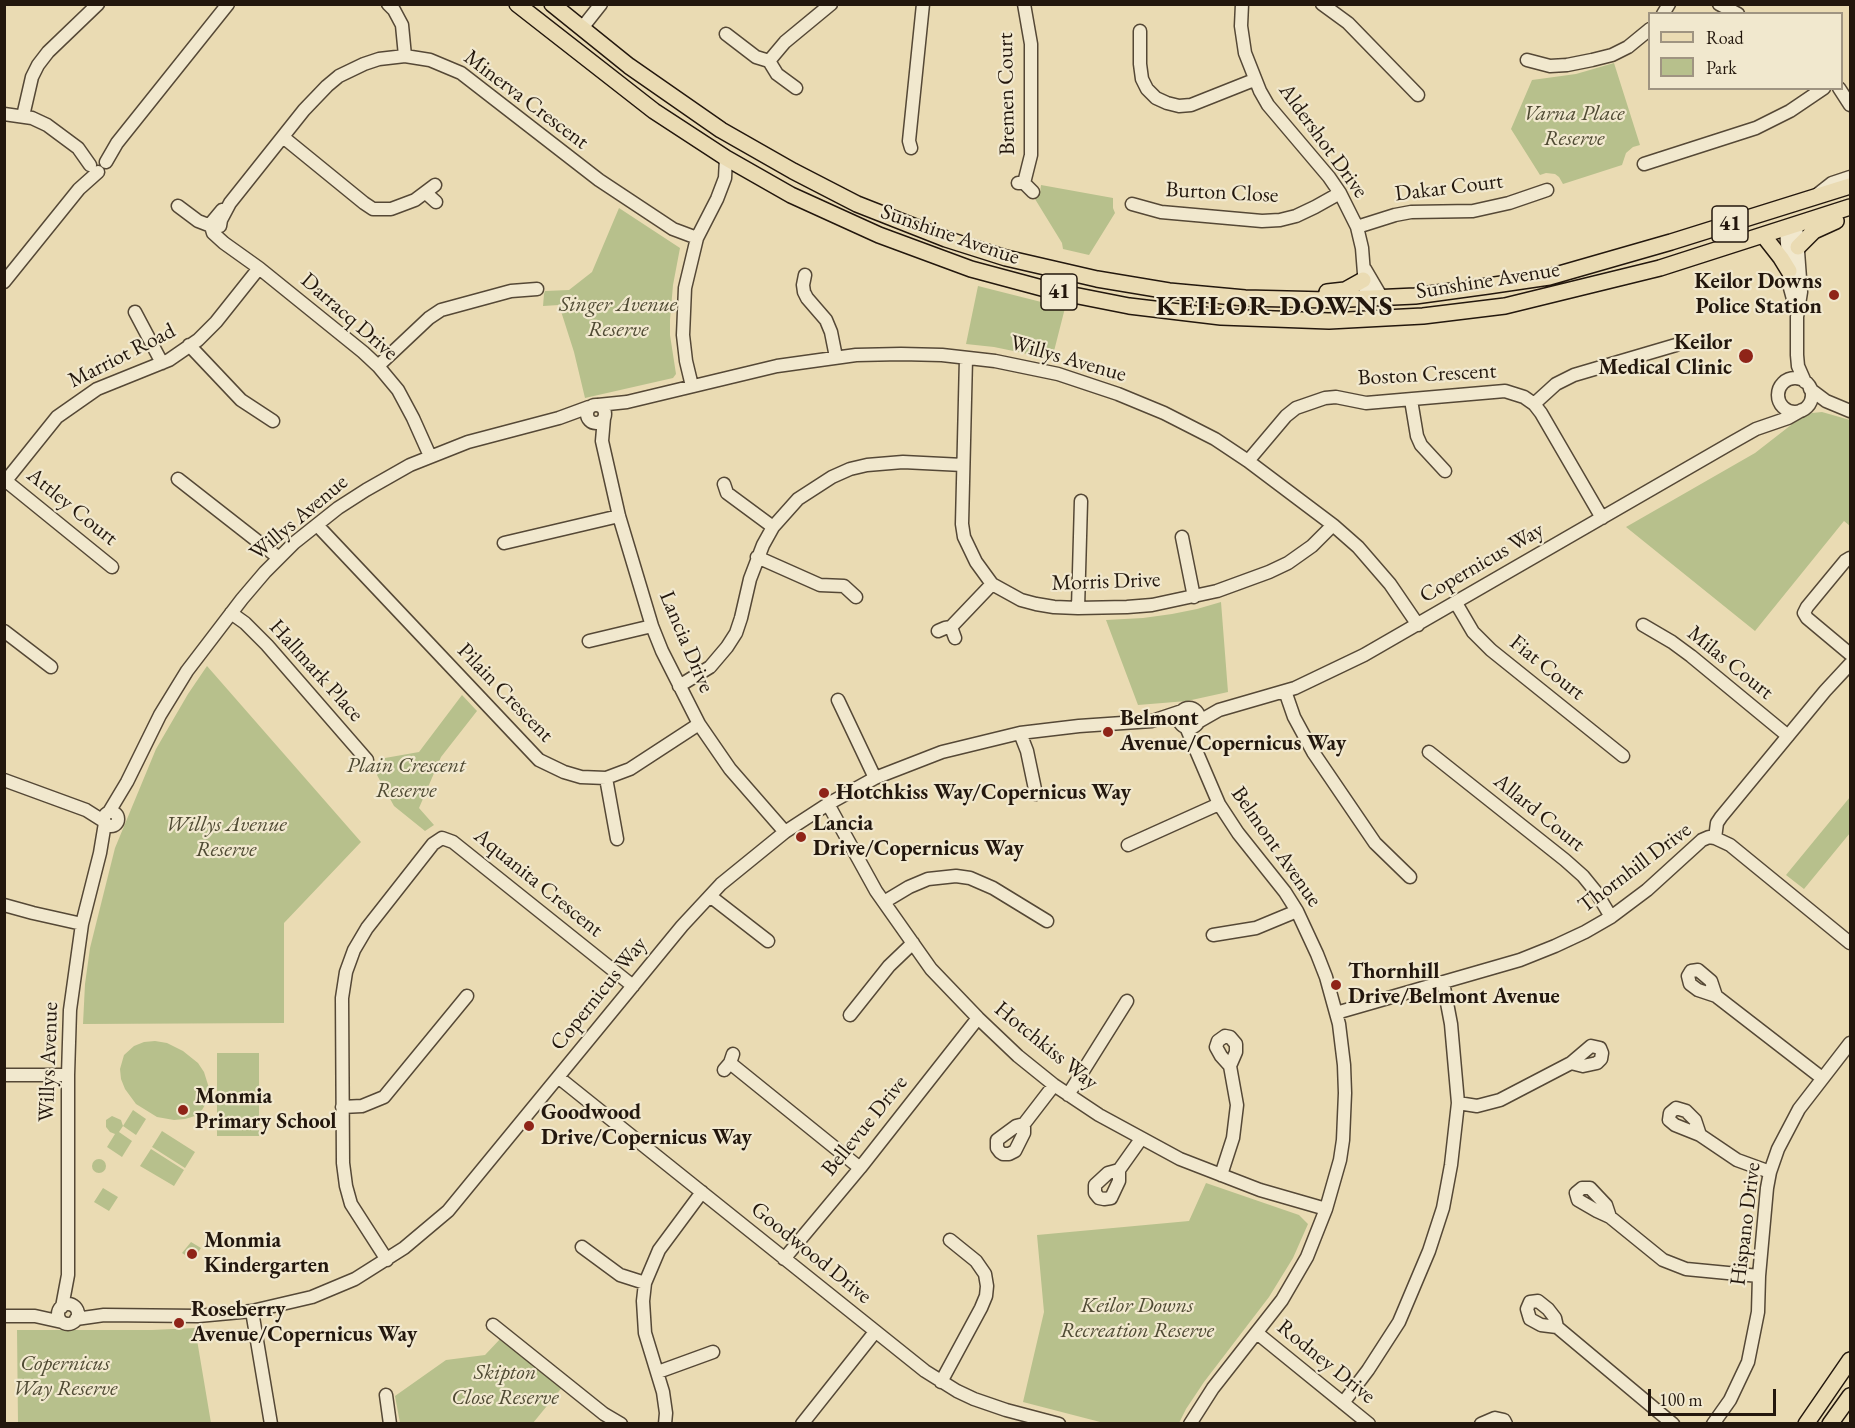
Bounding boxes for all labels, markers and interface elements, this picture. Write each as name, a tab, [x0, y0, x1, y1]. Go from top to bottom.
legend	[1648, 12, 1843, 90]
text: Road	[1706, 26, 1744, 49]
street label: Bremen Court	[993, 32, 1021, 156]
street label: Minerva Crescent	[458, 44, 594, 156]
text: Park	[1706, 56, 1737, 79]
street label: Aldershot Drive	[1273, 79, 1373, 203]
park label: Varna Place Reserve	[1523, 101, 1625, 152]
street label: Dakar Court	[1394, 168, 1504, 208]
street label: Burton Close	[1165, 177, 1279, 209]
street label: Sunshine Avenue	[877, 199, 1023, 271]
road number: 41	[1712, 206, 1748, 242]
street label: Sunshine Avenue	[1414, 257, 1562, 305]
street label: Darracq Drive	[295, 268, 403, 366]
place label: Keilor Downs Police Station	[1694, 269, 1822, 320]
road number: 41	[1041, 274, 1077, 310]
marker: Keilor Downs Police Station	[1827, 288, 1841, 302]
district label: KEILOR DOWNS	[1156, 290, 1394, 324]
park label: Singer Avenue Reserve	[559, 292, 677, 344]
street label: Marriot Road	[64, 318, 180, 394]
street label: Willys Avenue	[1007, 330, 1129, 388]
place label: Keilor Medical Clinic	[1598, 330, 1732, 382]
marker: Keilor Medical Clinic	[1737, 347, 1755, 365]
street label: Boston Crescent	[1357, 358, 1497, 392]
street label: Attley Court	[21, 462, 123, 552]
street label: Willys Avenue	[245, 469, 353, 567]
street label: Copernicus Way	[1415, 517, 1549, 609]
street label: Morris Drive	[1051, 567, 1161, 597]
street label: Lancia Drive	[653, 587, 719, 697]
street label: Hallmark Place	[263, 614, 369, 728]
street label: Milas Court	[1682, 620, 1778, 706]
street label: Fiat Court	[1504, 630, 1590, 706]
street label: Pilain Crescent	[451, 638, 559, 748]
place label: Belmont Avenue/Copernicus Way	[1120, 706, 1346, 758]
marker: Belmont Avenue/Copernicus Way	[1101, 725, 1115, 739]
park label: Plain Crescent Reserve	[346, 753, 466, 804]
street label: Allard Court	[1488, 768, 1590, 858]
place label: Hotchkiss Way/Copernicus Way	[836, 780, 1131, 806]
street label: Belmont Avenue	[1225, 782, 1327, 912]
marker: Hotchkiss Way/Copernicus Way	[817, 786, 831, 800]
place label: Lancia Drive/Copernicus Way	[813, 811, 1024, 862]
park label: Willys Avenue Reserve	[165, 812, 287, 864]
street label: Thornhill Drive	[1573, 817, 1697, 919]
street label: Aquanita Crescent	[468, 823, 608, 943]
marker: Lancia Drive/Copernicus Way	[794, 830, 808, 844]
street label: Copernicus Way	[545, 932, 653, 1056]
place label: Thornhill Drive/Belmont Avenue	[1348, 959, 1560, 1010]
marker: Thornhill Drive/Belmont Avenue	[1329, 978, 1343, 992]
street label: Hotchkiss Way	[989, 996, 1103, 1096]
street label: Willys Avenue	[34, 1002, 64, 1122]
street label: Bellevue Drive	[816, 1070, 914, 1182]
place label: Monmia Primary School	[195, 1084, 337, 1136]
place label: Goodwood Drive/Copernicus Way	[541, 1100, 752, 1152]
marker: Monmia Primary School	[176, 1103, 190, 1117]
marker: Goodwood Drive/Copernicus Way	[522, 1119, 536, 1133]
street label: Hispano Drive	[1725, 1161, 1767, 1287]
street label: Goodwood Drive	[745, 1196, 877, 1310]
place label: Monmia Kindergarten	[204, 1228, 329, 1280]
marker: Monmia Kindergarten	[185, 1247, 199, 1261]
park label: Keilor Downs Recreation Reserve	[1060, 1293, 1214, 1344]
place label: Roseberry Avenue/Copernicus Way	[191, 1297, 417, 1348]
street label: Rodney Drive	[1271, 1314, 1381, 1410]
marker: Roseberry Avenue/Copernicus Way	[172, 1316, 186, 1330]
park label: Copernicus Way Reserve	[12, 1351, 118, 1402]
park label: Skipton Close Reserve	[451, 1360, 559, 1412]
scale bar	[1651, 1377, 1778, 1415]
text: 100 m	[1659, 1388, 1703, 1411]

